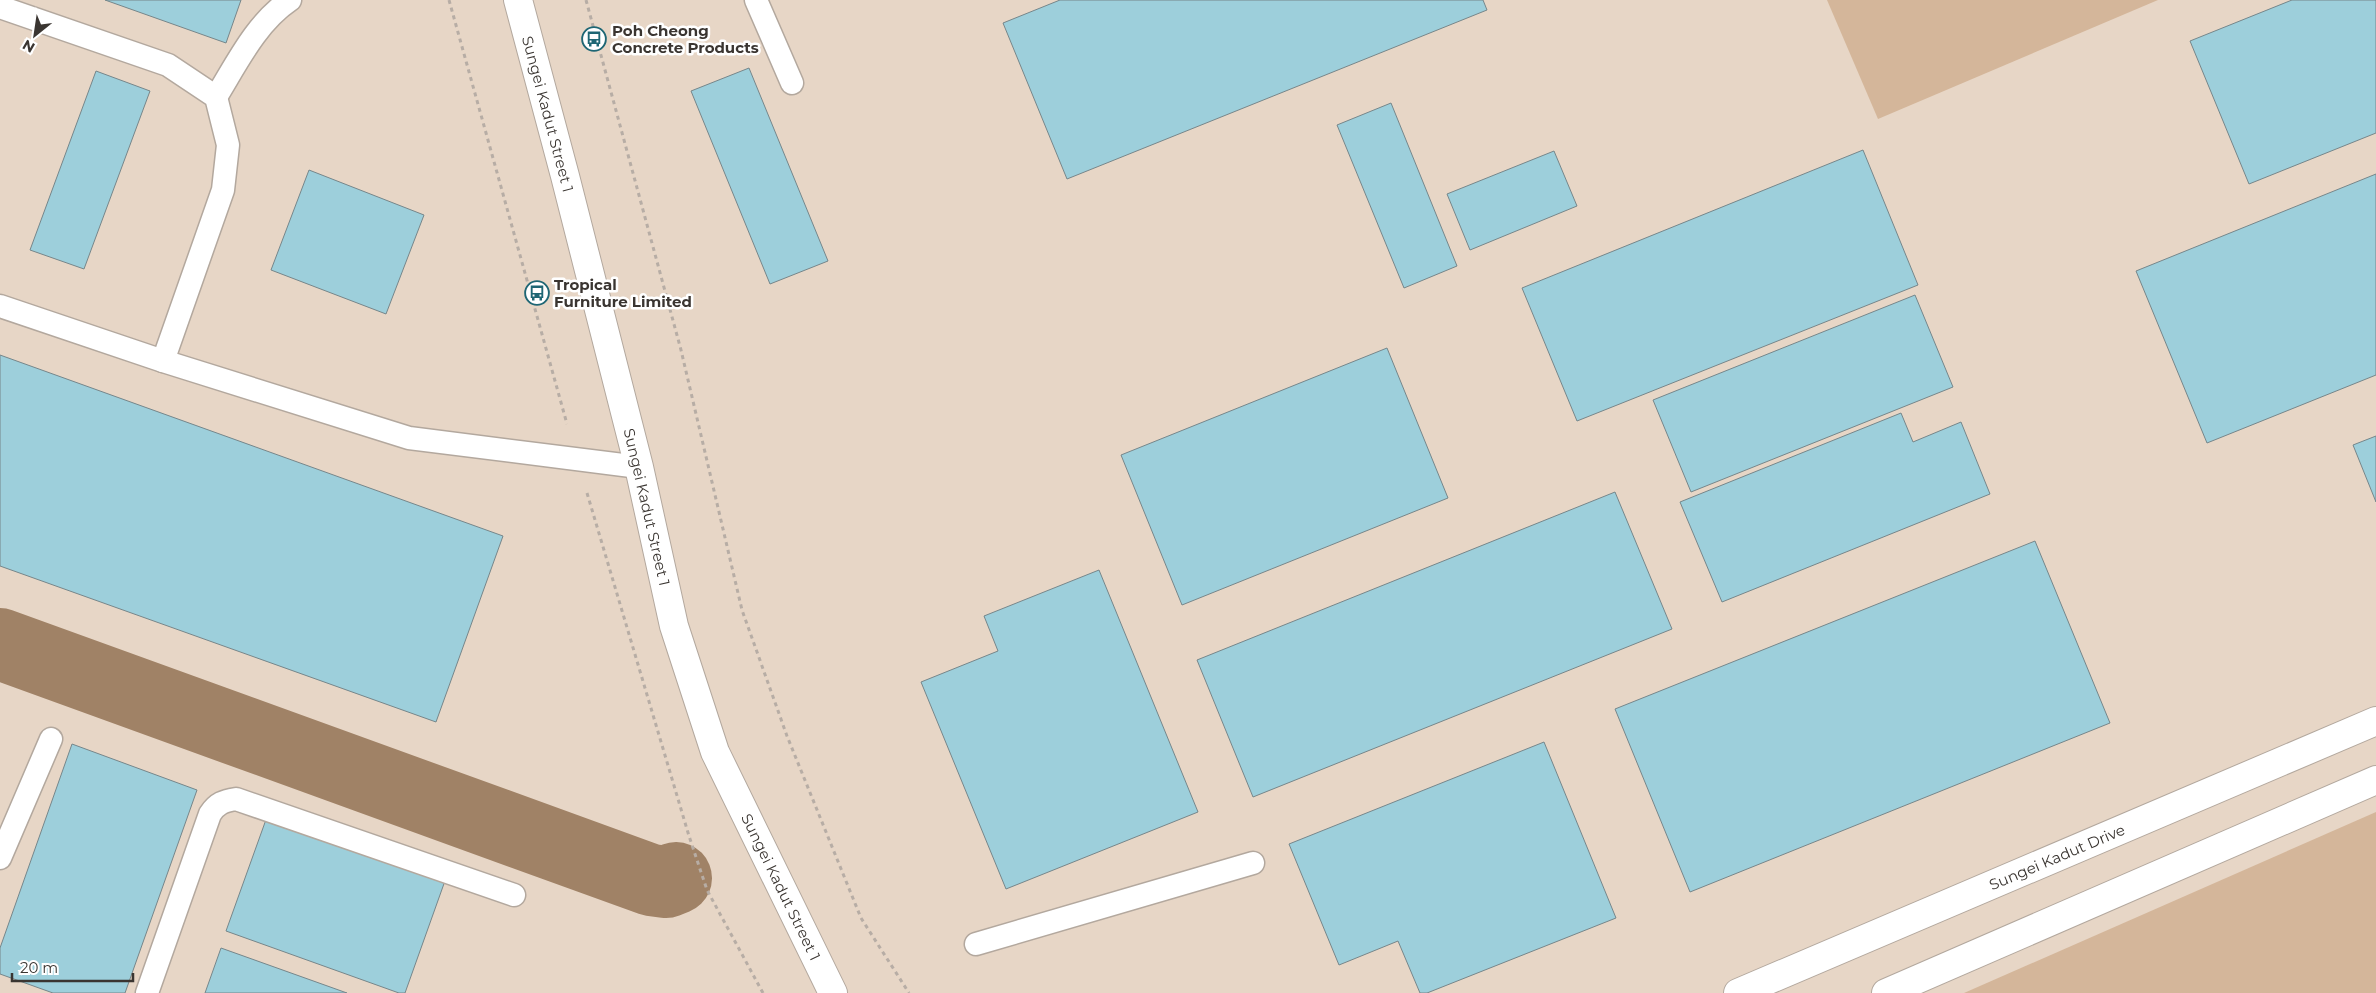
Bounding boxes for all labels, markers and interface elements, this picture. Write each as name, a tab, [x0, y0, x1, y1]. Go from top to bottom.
north arrow	[10, 10, 60, 60]
place label: Poh Cheong Concrete Products	[612, 21, 759, 57]
bus stop icon: Poh Cheong Concrete Products	[581, 26, 607, 52]
street label: Sungei Kadut Street 1	[518, 34, 578, 194]
text: N	[19, 36, 38, 57]
place label: Tropical Furniture Limited	[554, 275, 692, 311]
bus stop icon: Tropical Furniture Limited	[524, 280, 550, 306]
street label: Sungei Kadut Street 1	[620, 426, 674, 588]
street label: Sungei Kadut Street 1	[737, 810, 825, 964]
street label: Sungei Kadut Drive	[1986, 820, 2128, 894]
scale bar	[12, 950, 134, 982]
text: 20 m	[20, 958, 58, 977]

